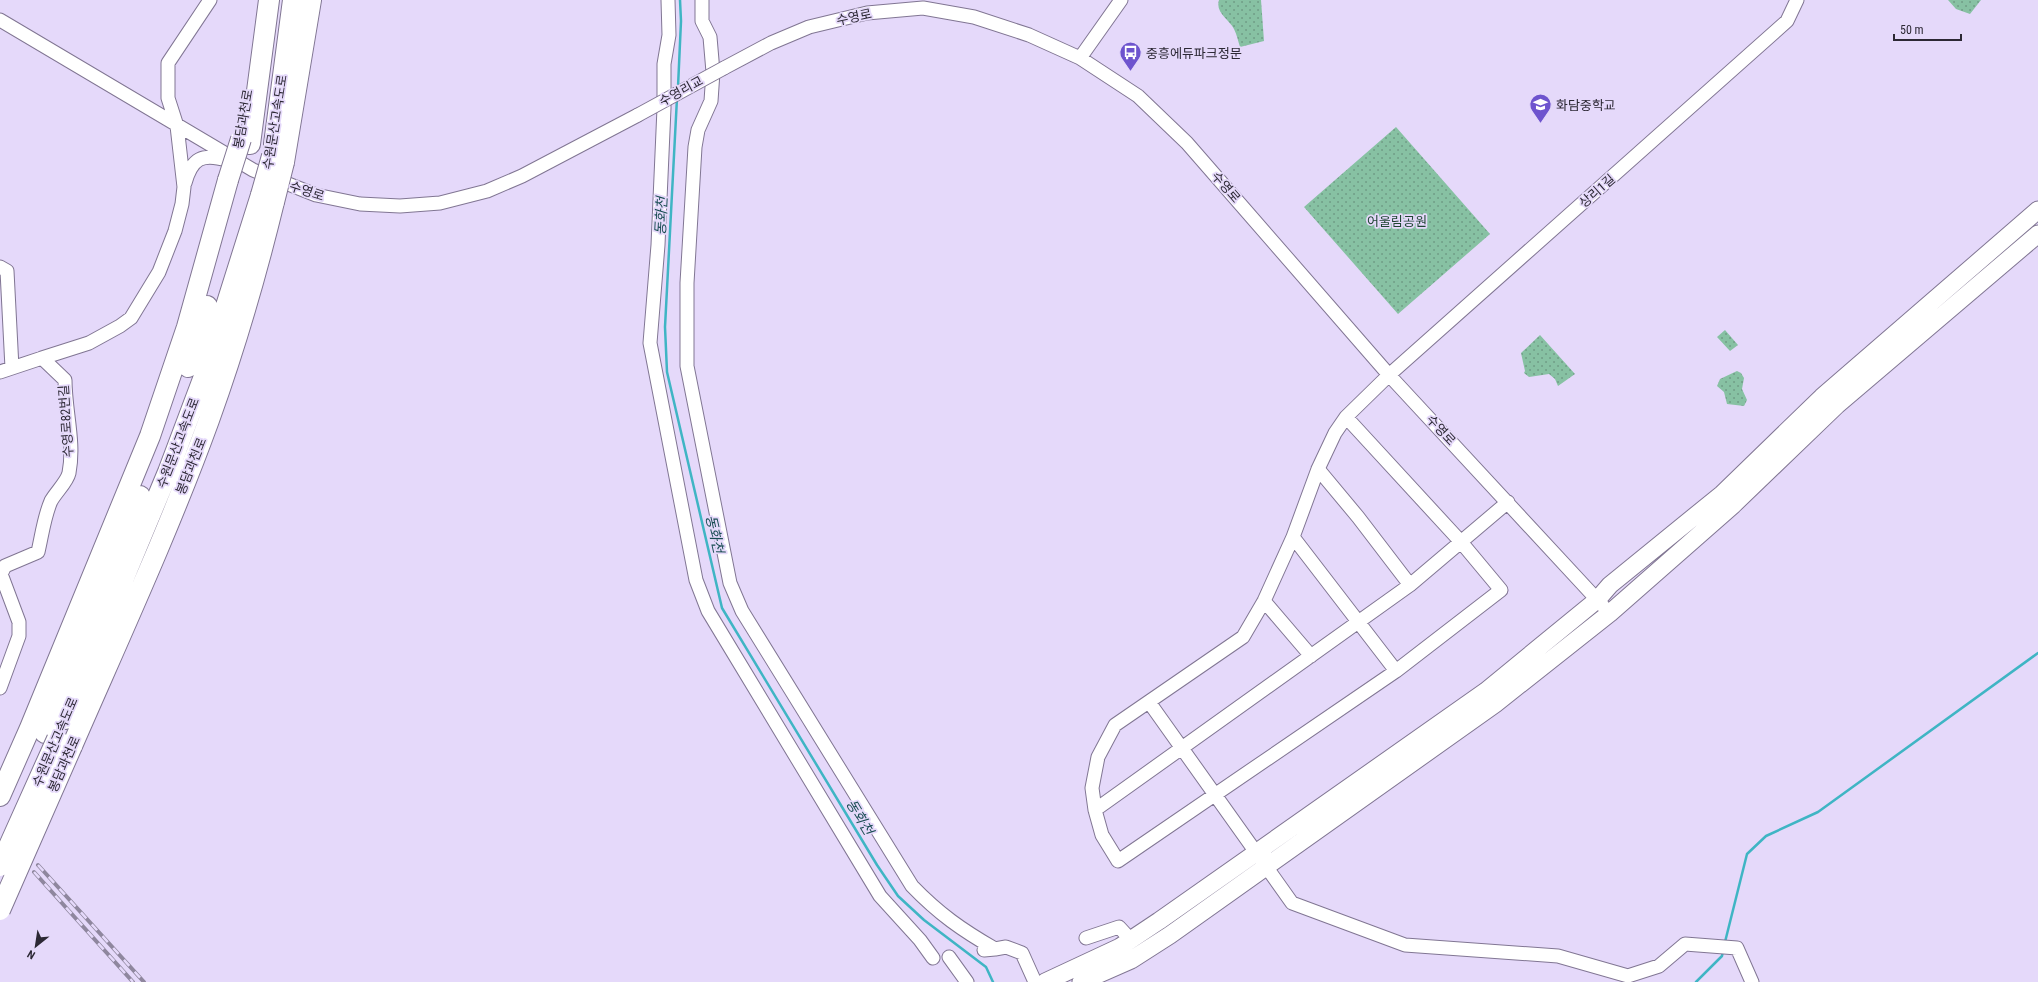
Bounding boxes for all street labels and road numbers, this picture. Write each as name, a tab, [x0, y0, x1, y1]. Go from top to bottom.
street label: 수영로	[835, 6, 873, 28]
street label: 수영리교	[656, 73, 706, 109]
street label: 수원문산고속도로	[260, 74, 290, 170]
street label: 봉담과천로	[230, 88, 256, 150]
street label: 수영로	[1209, 169, 1243, 205]
street label: 상리1길	[1576, 171, 1618, 211]
street label: 수영로	[288, 178, 326, 204]
street label: 수영로82번길	[56, 384, 76, 458]
street label: 수원문산고속도로	[154, 396, 202, 490]
street label: 수영로	[1423, 412, 1459, 448]
street label: 봉담과천로	[173, 435, 209, 497]
street label: 수원문산고속도로	[29, 695, 81, 789]
street label: 봉담과천로	[45, 734, 83, 794]

